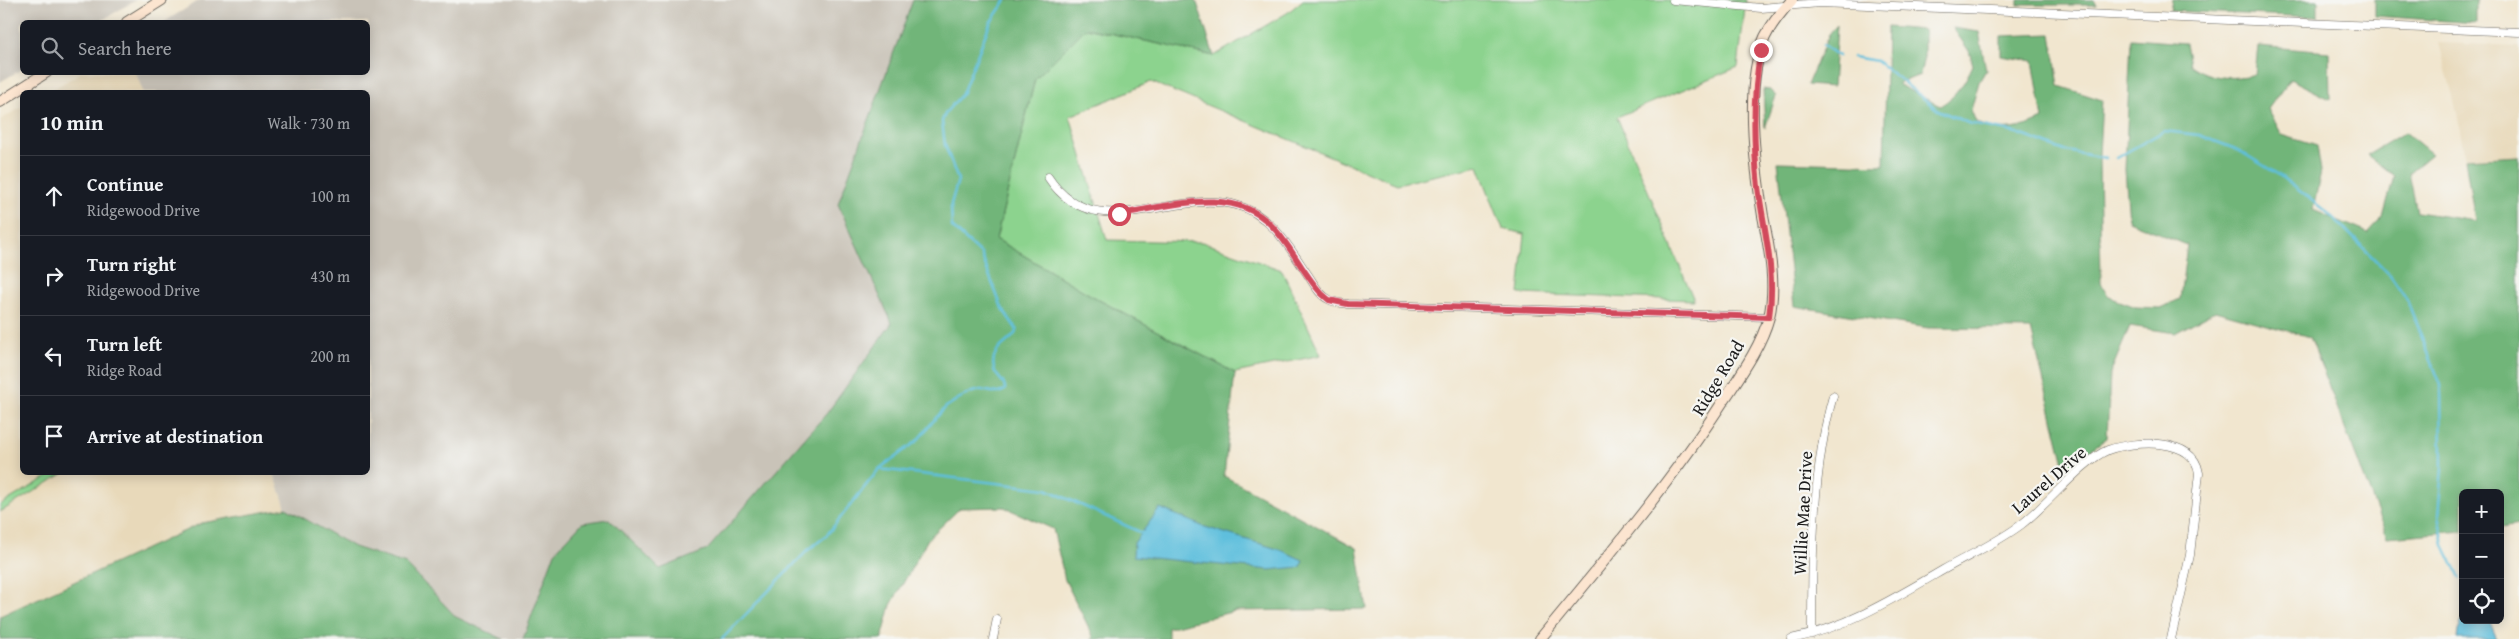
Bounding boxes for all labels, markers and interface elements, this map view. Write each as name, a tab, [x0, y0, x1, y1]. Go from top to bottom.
search box	[20, 20, 370, 75]
icon: search	[38, 34, 66, 62]
text: Search here	[78, 34, 172, 62]
route end	[1750, 39, 1773, 62]
text: 10 min	[40, 107, 103, 138]
text: Walk · 730 m	[267, 111, 350, 135]
text: Continue	[87, 170, 164, 198]
icon: ahead	[40, 182, 68, 210]
text: 100 m	[310, 184, 350, 208]
text: Ridgewood Drive	[87, 198, 200, 222]
route start	[1108, 203, 1131, 226]
text: Turn right	[87, 250, 176, 278]
icon: right	[40, 262, 68, 290]
text: 430 m	[310, 264, 350, 288]
text: Ridgewood Drive	[87, 278, 200, 302]
text: Turn left	[87, 330, 162, 358]
street label: Ridge Road	[1684, 334, 1751, 421]
icon: left	[40, 342, 68, 370]
text: 200 m	[310, 344, 350, 368]
text: Ridge Road	[87, 358, 162, 382]
icon: arrive	[40, 422, 68, 450]
text: Arrive at destination	[87, 422, 263, 450]
street label: Laurel Drive	[2005, 439, 2092, 520]
street label: Willie Mae Drive	[1786, 450, 1819, 576]
map controls	[2459, 489, 2504, 624]
button: +	[2459, 489, 2504, 534]
button: −	[2459, 534, 2504, 579]
button: locate	[2459, 579, 2504, 624]

